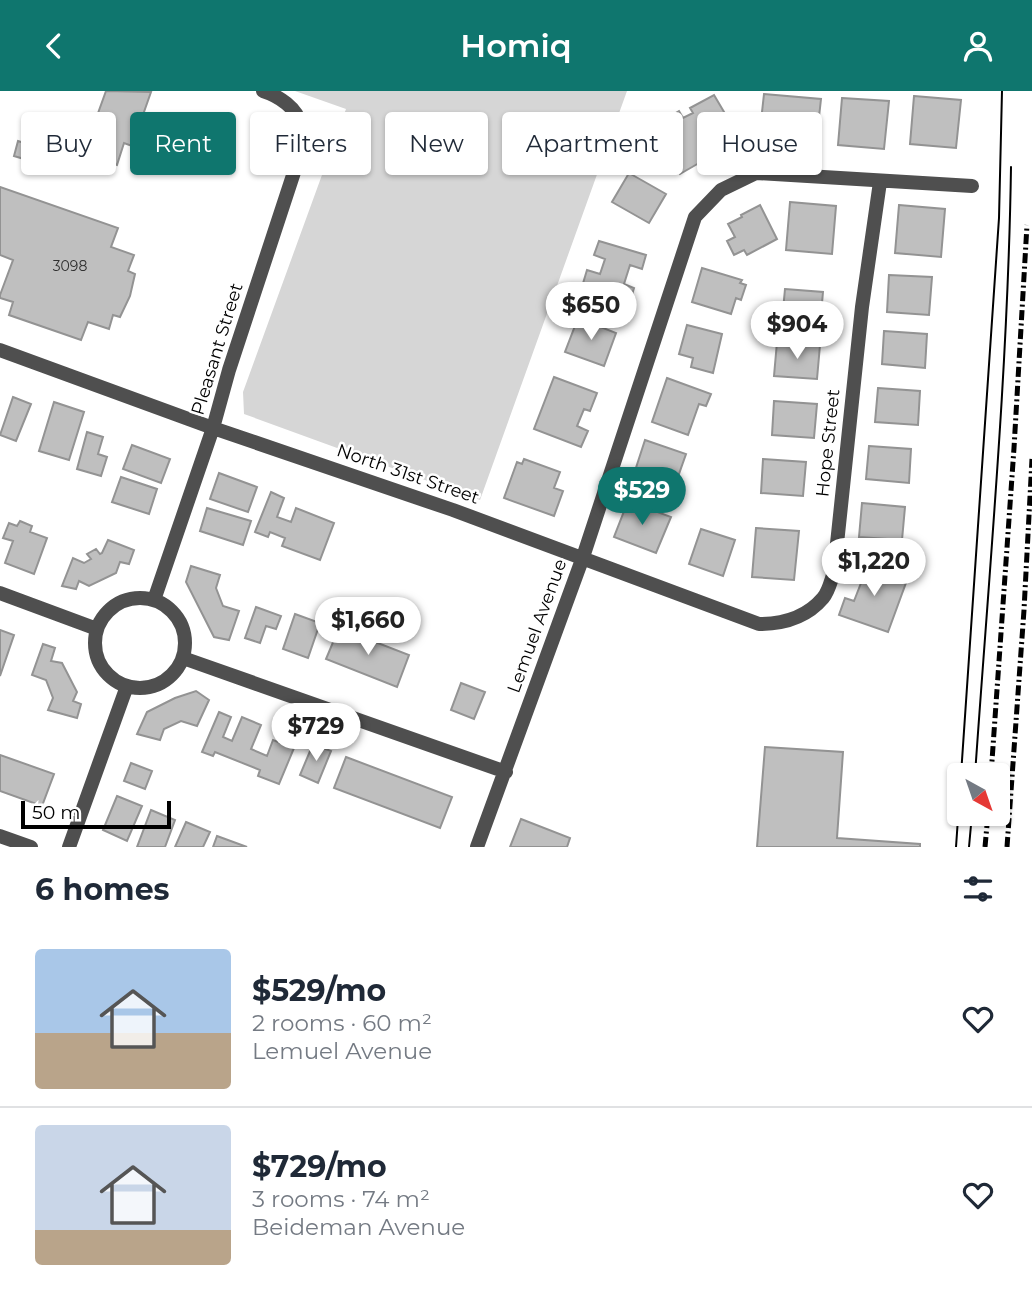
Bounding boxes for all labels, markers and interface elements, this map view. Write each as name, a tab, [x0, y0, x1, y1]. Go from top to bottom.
text: Homiq	[460, 26, 572, 65]
icon: back	[35, 27, 73, 65]
icon: person	[959, 27, 997, 65]
chip: Buy	[21, 112, 116, 175]
chip: Rent	[130, 112, 236, 175]
chip: Filters	[250, 112, 371, 175]
chip: New	[385, 112, 488, 175]
chip: Apartment	[502, 112, 683, 175]
chip: House	[697, 112, 822, 175]
house number: 3098	[53, 257, 87, 275]
street label: Pleasant Street	[186, 280, 248, 418]
pin: $650	[550, 282, 632, 342]
text: $650	[562, 291, 620, 319]
pin: $904	[756, 301, 838, 361]
text: $904	[767, 310, 827, 338]
street label: Hope Street	[811, 388, 845, 498]
street label: North 31st Street	[334, 439, 482, 509]
pin: $529	[601, 467, 683, 527]
text: $529	[614, 476, 670, 504]
pin: $1,220	[817, 539, 931, 598]
text: $1,220	[838, 547, 910, 575]
street label: Lemuel Avenue	[503, 556, 571, 696]
pin: $1,660	[311, 597, 425, 657]
text: $1,660	[331, 606, 405, 634]
pin: $729	[275, 703, 357, 763]
text: $729	[288, 712, 344, 740]
north arrow	[947, 763, 1010, 826]
map controls	[947, 763, 1010, 826]
scale bar	[21, 798, 172, 830]
text: 50 m	[32, 801, 80, 824]
icon: filters	[959, 870, 997, 908]
text: 6 homes	[35, 871, 170, 908]
text: $529/mo	[252, 972, 386, 1009]
icon: home	[91, 977, 175, 1061]
icon: heart	[959, 1000, 997, 1038]
text: 2 rooms · 60 m²	[252, 1009, 432, 1037]
text: Lemuel Avenue	[252, 1037, 432, 1065]
text: $729/mo	[252, 1148, 387, 1185]
icon: home	[91, 1153, 175, 1237]
icon: heart	[959, 1176, 997, 1214]
text: 3 rooms · 74 m²	[252, 1185, 430, 1213]
text: Beideman Avenue	[252, 1213, 465, 1241]

